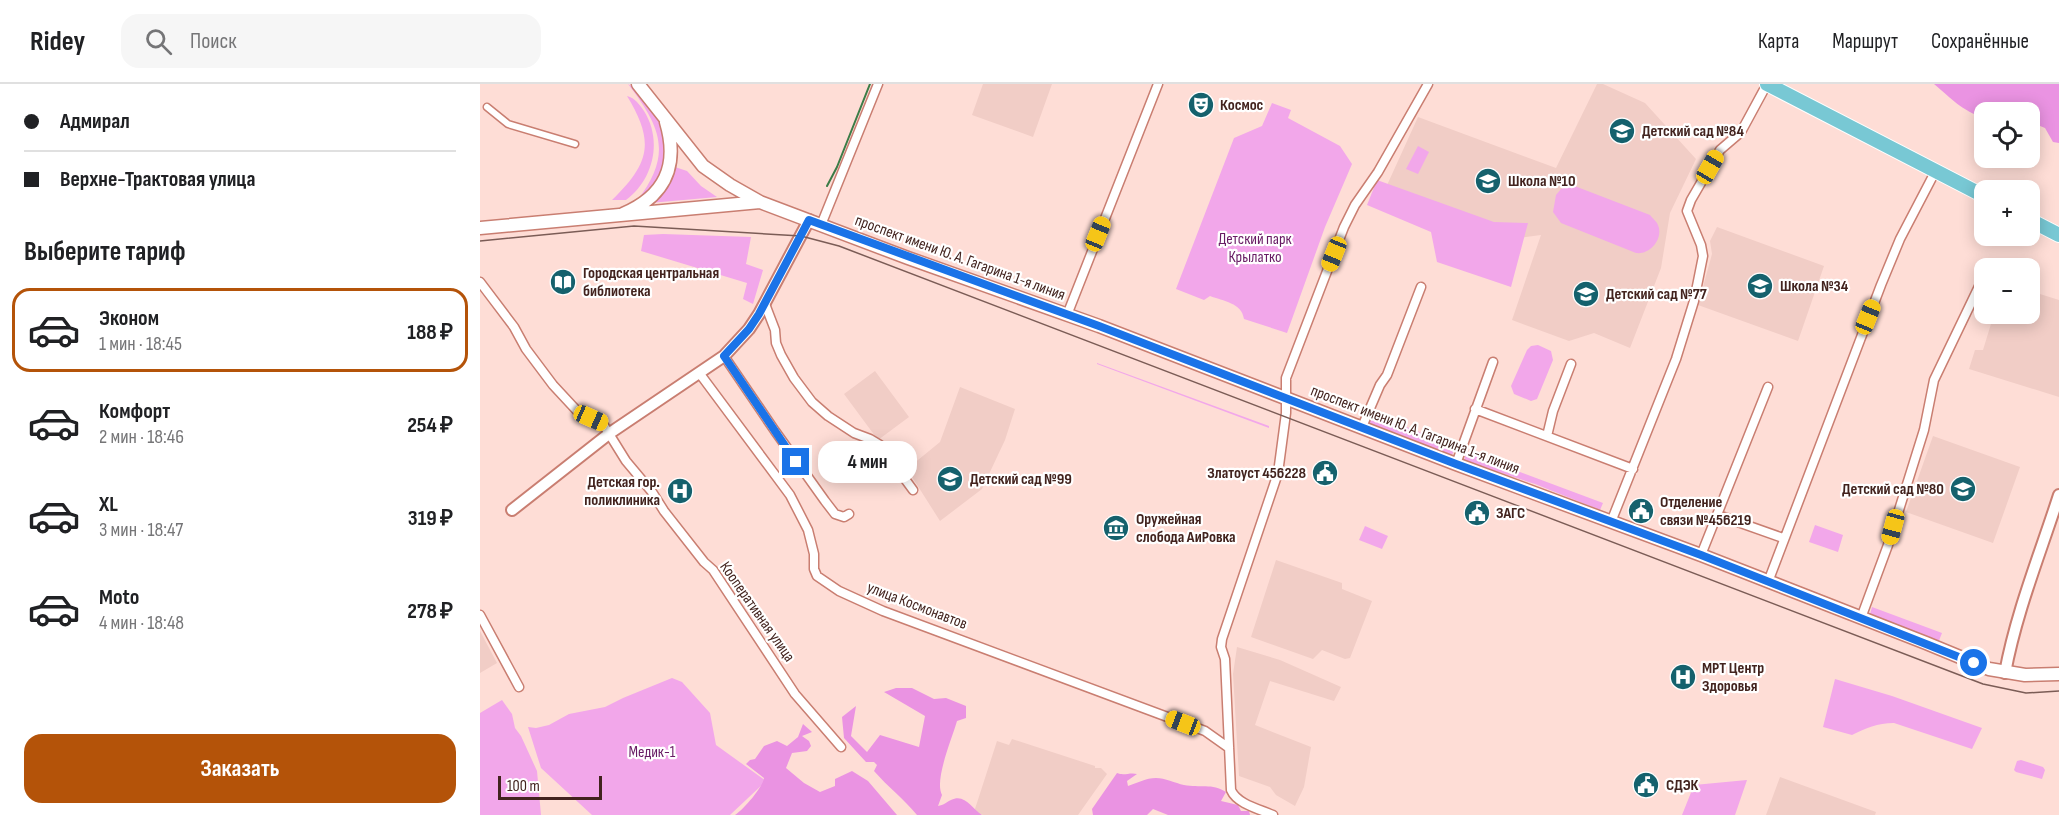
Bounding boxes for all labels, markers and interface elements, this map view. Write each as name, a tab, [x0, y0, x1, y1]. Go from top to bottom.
search box	[121, 14, 541, 68]
text: Ridey	[30, 25, 85, 58]
icon: search	[142, 25, 175, 58]
text: Поиск	[190, 28, 237, 55]
text: Карта	[1758, 29, 1799, 54]
text: Маршрут	[1832, 29, 1898, 54]
text: Сохранённые	[1931, 29, 2029, 54]
theatre icon: Космос	[1186, 90, 1216, 120]
place label: Космос	[1220, 96, 1264, 115]
map controls	[1974, 102, 2040, 324]
button: locate	[1974, 102, 2040, 168]
text: Адмирал	[60, 108, 130, 135]
school or university icon: Детский сад №84	[1607, 116, 1637, 146]
place label: Детский сад №84	[1642, 122, 1744, 141]
car	[1693, 147, 1727, 187]
text: Верхне-Трактовая улица	[60, 166, 255, 193]
school or university icon: Школа №10	[1473, 166, 1503, 196]
place label: Школа №10	[1508, 172, 1576, 191]
button: +	[1974, 180, 2040, 246]
street label: проспект имени Ю. А. Гагарина 1-я линия	[852, 211, 1068, 305]
car	[1083, 214, 1113, 254]
park label: Детский парк Крылатко	[1218, 230, 1293, 267]
car	[1319, 234, 1349, 274]
text: Выберите тариф	[24, 236, 186, 268]
button: −	[1974, 258, 2040, 324]
place label: Городская центральная библиотека	[583, 264, 719, 301]
library icon: Городская центральная библиотека	[548, 267, 578, 297]
school or university icon: Школа №34	[1745, 271, 1775, 301]
place label: Школа №34	[1780, 277, 1849, 296]
school or university icon: Детский сад №77	[1571, 279, 1601, 309]
place label: Детский сад №77	[1606, 285, 1707, 304]
car	[1853, 297, 1883, 337]
icon: car	[27, 303, 81, 357]
text: Эконом	[99, 305, 159, 332]
text: 188 ₽	[407, 319, 453, 346]
text: 1 мин · 18:45	[99, 332, 182, 356]
street label: проспект имени Ю. А. Гагарина 1-я линия	[1308, 381, 1522, 479]
icon: car	[27, 396, 81, 450]
text: Комфорт	[99, 398, 170, 425]
car	[571, 402, 611, 434]
text: 254 ₽	[407, 412, 453, 439]
text: 2 мин · 18:46	[99, 425, 184, 449]
callout: 4 мин	[817, 441, 916, 483]
route end	[782, 448, 809, 475]
text: 4 мин	[847, 450, 888, 474]
public building icon: Златоуст 456228	[1310, 458, 1340, 488]
school or university icon: Детский сад №99	[935, 464, 965, 494]
place label: Златоуст 456228	[1207, 464, 1306, 483]
place label: Детский сад №99	[970, 470, 1072, 489]
place label: Детская гор. поликлиника	[584, 473, 660, 510]
school or university icon: Детский сад №80	[1948, 474, 1978, 504]
hospital icon: Детская гор. поликлиника	[665, 476, 695, 506]
place label: Детский сад №80	[1842, 480, 1944, 499]
icon: car	[27, 489, 81, 543]
text: XL	[99, 491, 118, 518]
place label: Отделение связи №456219	[1660, 493, 1751, 530]
public building icon: Отделение связи №456219	[1626, 496, 1656, 526]
public building icon: ЗАГС	[1462, 498, 1492, 528]
place label: ЗАГС	[1496, 504, 1525, 523]
text: 319 ₽	[408, 505, 453, 532]
car	[1880, 507, 1906, 547]
place label: Оружейная слобода АиРовка	[1136, 510, 1236, 547]
museum icon: Оружейная слобода АиРовка	[1101, 513, 1131, 543]
text: 3 мин · 18:47	[99, 518, 183, 542]
street label: Кооперативная улица	[715, 558, 799, 666]
street label: улица Космонавтов	[864, 578, 970, 634]
icon: car	[27, 582, 81, 636]
text: Moto	[99, 584, 139, 611]
text: 278 ₽	[407, 598, 453, 625]
text: 4 мин · 18:48	[99, 611, 184, 635]
route start	[1960, 649, 1987, 676]
place label: МРТ Центр Здоровья	[1702, 659, 1764, 696]
hospital icon: МРТ Центр Здоровья	[1668, 662, 1698, 692]
car	[1163, 708, 1203, 738]
button: Заказать	[24, 734, 456, 803]
park label: Медик-1	[629, 743, 676, 762]
public building icon: СДЭК	[1631, 770, 1661, 800]
scale bar	[498, 773, 602, 800]
place label: СДЭК	[1666, 776, 1699, 795]
text: 100 m	[507, 777, 540, 796]

